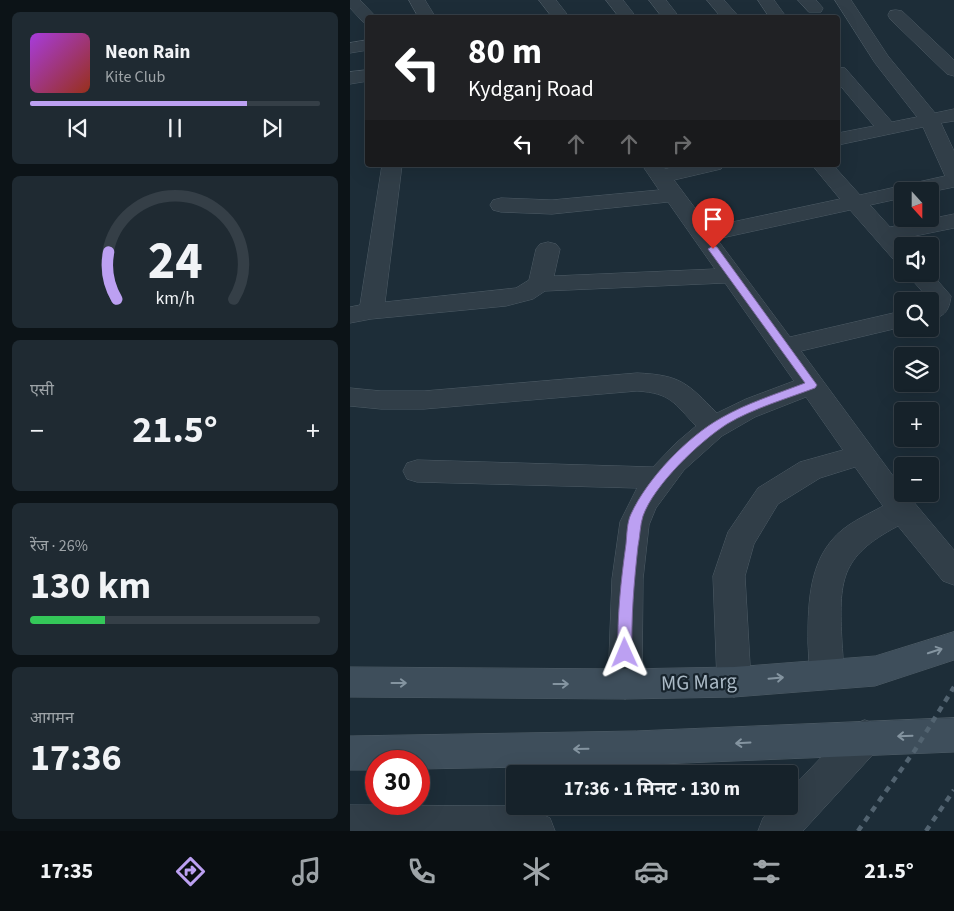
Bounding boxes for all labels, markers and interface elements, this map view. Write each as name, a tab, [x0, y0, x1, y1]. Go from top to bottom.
text: 80 m	[468, 27, 542, 77]
icon: left	[385, 35, 450, 100]
text: Neon Rain	[105, 39, 190, 66]
text: Kite Club	[105, 66, 165, 88]
text: Kydganj Road	[468, 73, 594, 105]
icon: previous	[64, 114, 92, 142]
icon: pause	[161, 114, 189, 142]
icon: next	[258, 114, 286, 142]
icon: left	[509, 130, 537, 158]
icon: ahead	[562, 130, 590, 158]
icon: ahead	[615, 130, 643, 158]
icon: right	[668, 130, 696, 158]
north arrow	[894, 182, 939, 228]
map controls	[894, 182, 939, 502]
pin	[692, 198, 734, 249]
icon: arrive	[699, 205, 727, 233]
text: 24	[148, 225, 202, 299]
button: sound	[894, 237, 939, 282]
text: km/h	[155, 286, 195, 311]
button: search	[894, 292, 939, 337]
button: layers	[894, 347, 939, 392]
text: एसी	[30, 379, 54, 401]
button: +	[894, 402, 939, 447]
text: 21.5°	[132, 403, 218, 457]
text: −	[30, 411, 44, 451]
text: +	[306, 411, 320, 451]
button: −	[894, 457, 939, 502]
text: रेंज · 26%	[30, 535, 88, 557]
text: 130 km	[30, 559, 151, 613]
position arrow	[598, 626, 650, 678]
one-way arrow	[927, 646, 943, 656]
street label: MG Marg	[661, 666, 738, 698]
one-way arrow	[768, 674, 784, 683]
one-way arrow	[390, 678, 406, 688]
one-way arrow	[552, 679, 569, 689]
text: आगमन	[30, 707, 74, 729]
text: 17:36	[30, 731, 122, 785]
one-way arrow	[898, 732, 914, 741]
one-way arrow	[735, 739, 751, 748]
one-way arrow	[573, 744, 589, 753]
speed limit sign: 30	[365, 750, 430, 815]
text: 17:36 · 1 मिनट · 130 m	[564, 776, 740, 803]
icon: directions	[173, 854, 208, 889]
icon: music	[289, 854, 324, 889]
icon: phone	[404, 854, 439, 889]
icon: climate	[519, 854, 554, 889]
icon: car	[634, 854, 669, 889]
icon: filters	[749, 854, 784, 889]
text: 17:35	[40, 855, 93, 887]
text: 21.5°	[864, 855, 914, 887]

